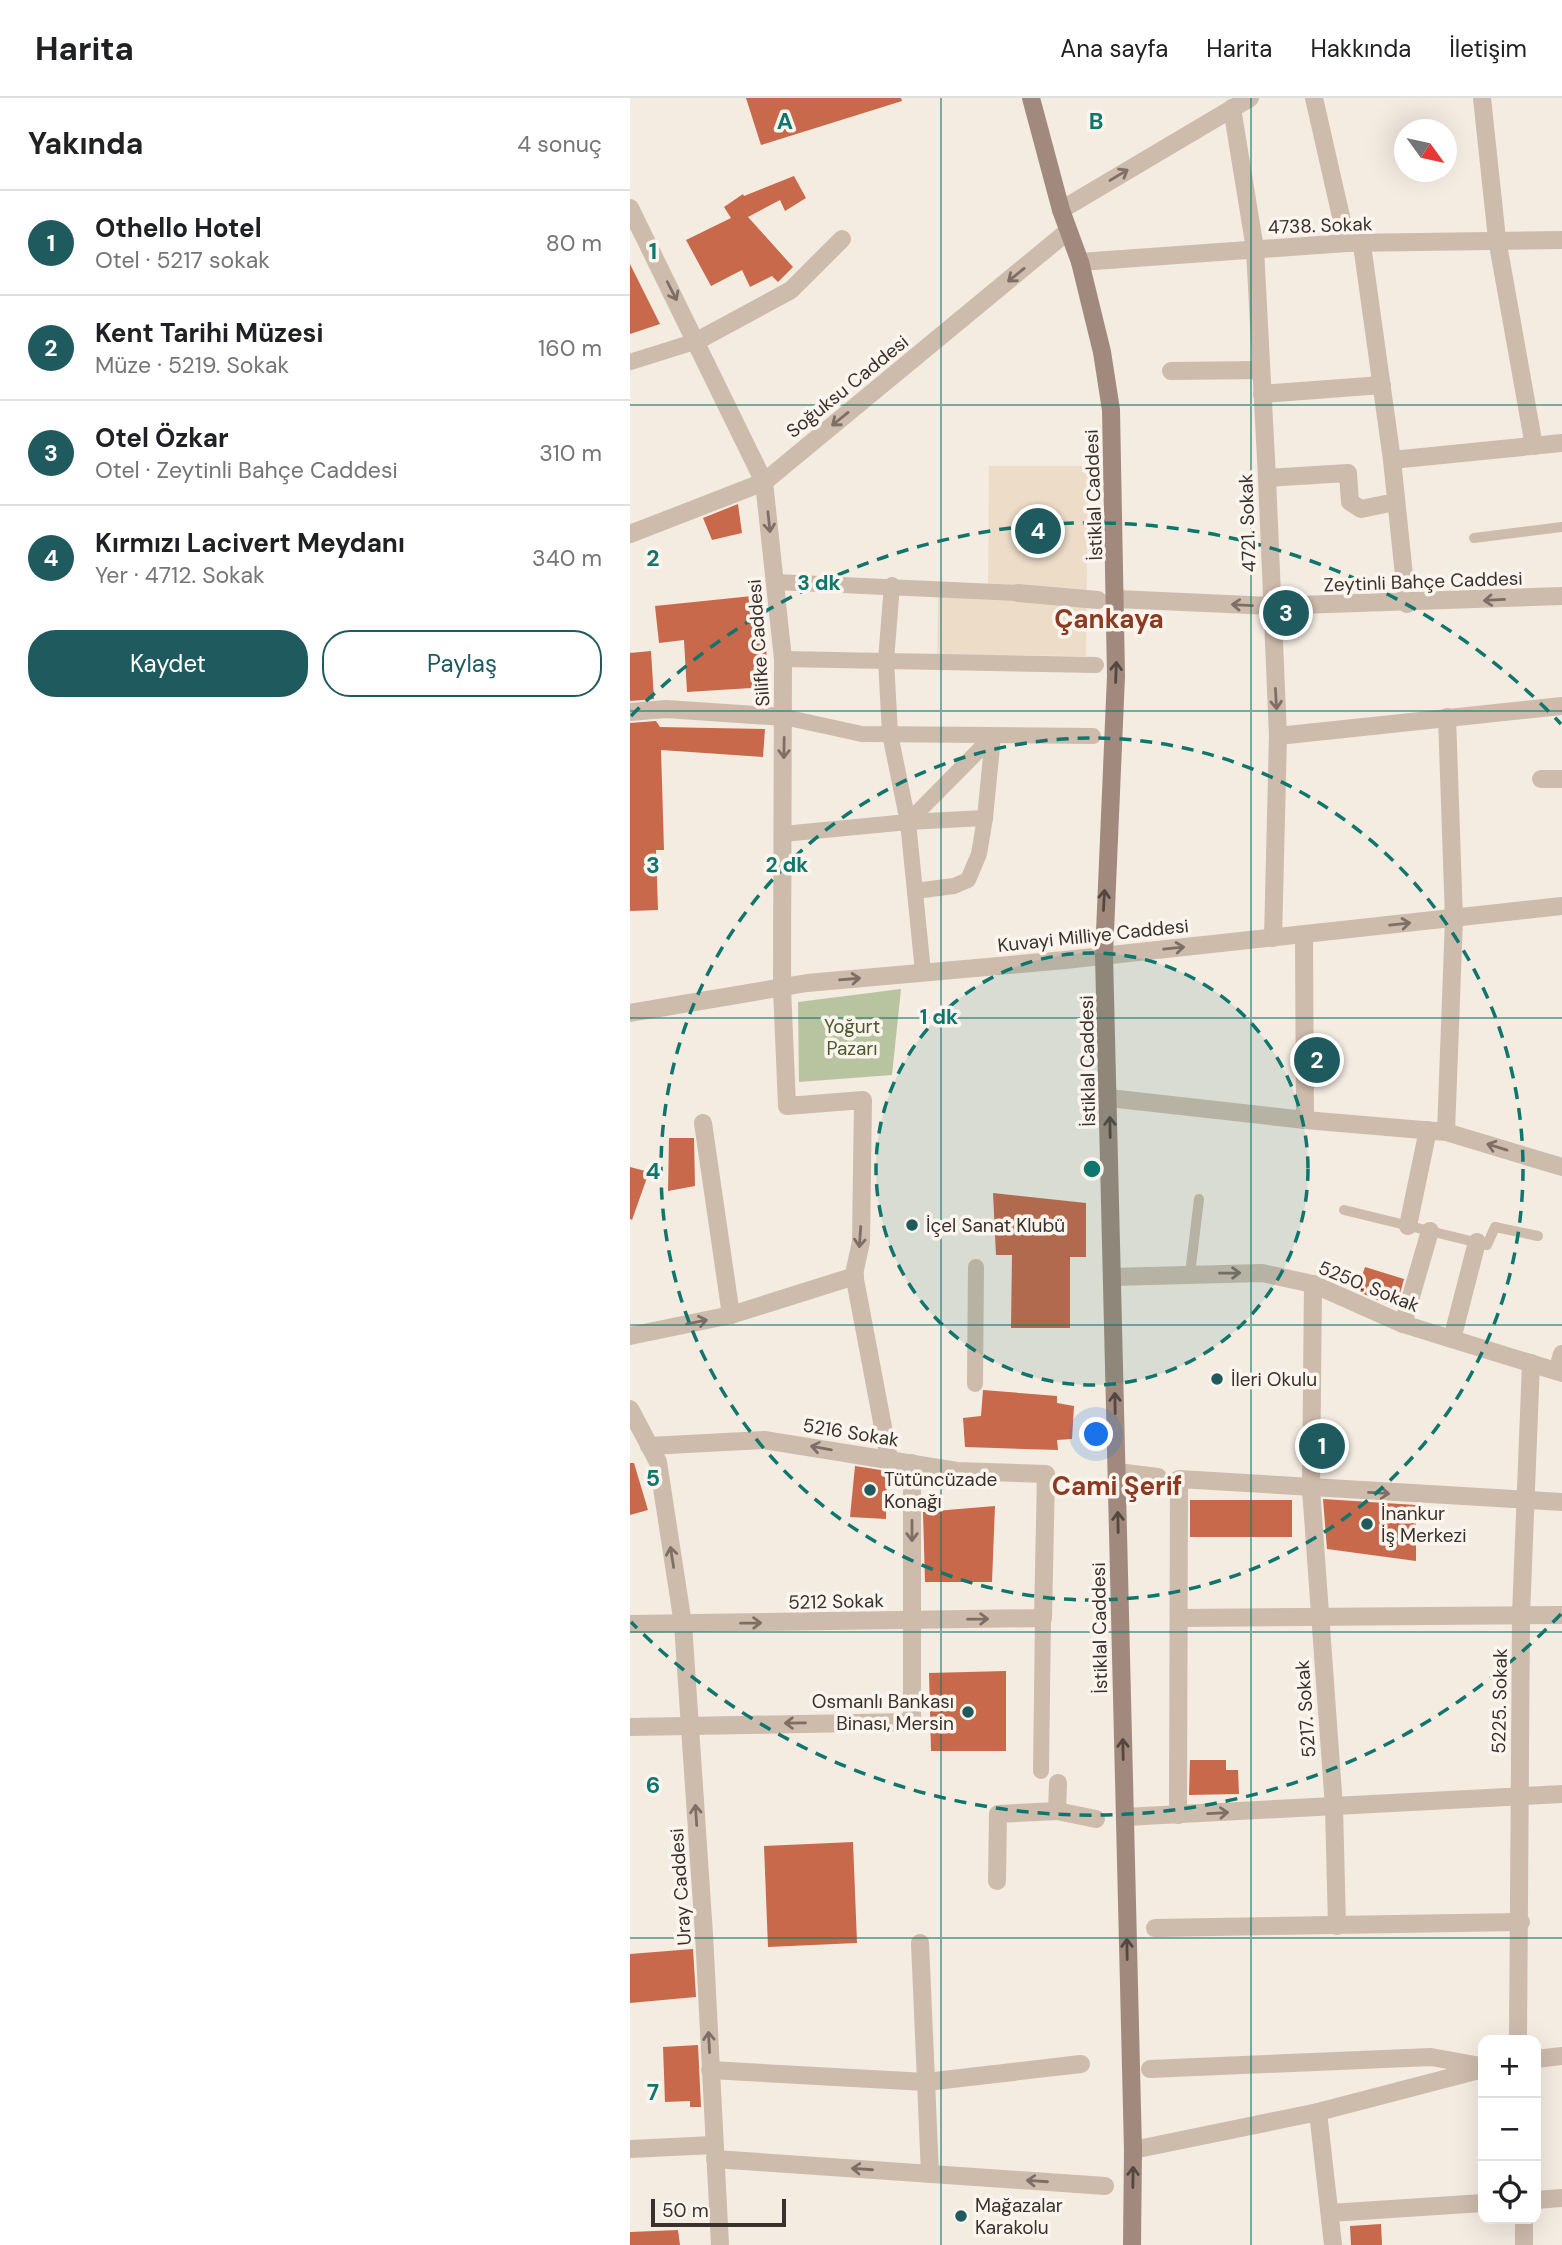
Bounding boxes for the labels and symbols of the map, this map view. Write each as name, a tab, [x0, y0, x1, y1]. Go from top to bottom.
text: A	[777, 106, 793, 136]
text: B	[1089, 106, 1103, 136]
north arrow	[1394, 119, 1457, 182]
one-way arrow	[1109, 168, 1129, 182]
street label: 4738. Sokak	[1267, 211, 1373, 240]
text: 1	[649, 236, 657, 266]
one-way arrow	[1007, 267, 1025, 282]
one-way arrow	[665, 280, 679, 301]
street label: Soğuksu Caddesi	[781, 329, 914, 443]
one-way arrow	[832, 411, 850, 427]
street label: İstiklal Caddesi	[1079, 429, 1108, 561]
street label: 4721. Sokak	[1233, 473, 1262, 573]
pin: 4	[1015, 505, 1061, 557]
one-way arrow	[762, 510, 775, 532]
text: 2	[646, 543, 660, 573]
street label: Zeytinli Bahçe Caddesi	[1323, 566, 1523, 597]
text: 3 dk	[797, 569, 841, 597]
street label: Silifke Caddesi	[742, 579, 775, 707]
pin: 3	[1263, 587, 1309, 639]
one-way arrow	[1483, 593, 1506, 606]
one-way arrow	[1231, 599, 1254, 612]
district label: Çankaya	[1054, 602, 1164, 636]
one-way arrow	[1109, 661, 1122, 684]
one-way arrow	[1270, 687, 1283, 710]
one-way arrow	[777, 736, 791, 759]
text: 3	[646, 850, 660, 880]
text: 2 dk	[766, 851, 808, 879]
one-way arrow	[1098, 888, 1111, 911]
street label: Kuvayi Milliye Caddesi	[996, 913, 1190, 958]
one-way arrow	[1388, 918, 1411, 931]
one-way arrow	[1162, 942, 1185, 955]
one-way arrow	[838, 972, 861, 985]
street label: İstiklal Caddesi	[1074, 995, 1101, 1127]
text: 1 dk	[920, 1003, 958, 1031]
park label: Yoğurt Pazarı	[824, 1014, 880, 1061]
pin: 2	[1294, 1034, 1340, 1086]
one-way arrow	[1103, 1116, 1117, 1139]
one-way arrow	[1486, 1140, 1508, 1153]
text: 4	[646, 1156, 661, 1186]
centre of rings	[1080, 1157, 1104, 1181]
place label: İçel Sanat Klubü	[926, 1213, 1065, 1238]
marker: İçel Sanat Klubü	[904, 1217, 920, 1233]
one-way arrow	[854, 1226, 867, 1249]
street label: 5250. Sokak	[1315, 1255, 1423, 1318]
one-way arrow	[1218, 1266, 1241, 1280]
one-way arrow	[685, 1314, 708, 1328]
place label: İleri Okulu	[1231, 1367, 1317, 1392]
marker: İleri Okulu	[1209, 1371, 1225, 1387]
one-way arrow	[1108, 1392, 1122, 1415]
street label: 5216 Sokak	[801, 1413, 901, 1452]
your location	[1079, 1417, 1113, 1451]
pin: 1	[1299, 1420, 1345, 1472]
one-way arrow	[810, 1441, 833, 1454]
text: 5	[646, 1463, 660, 1493]
place label: Tütüncüzade Konağı	[884, 1467, 997, 1514]
district label: Cami Şerif	[1052, 1469, 1182, 1503]
marker: Tütüncüzade Konağı	[862, 1482, 878, 1498]
one-way arrow	[1367, 1487, 1389, 1500]
place label: İnankur İş Merkezi	[1381, 1501, 1466, 1548]
one-way arrow	[1111, 1511, 1125, 1534]
marker: İnankur İş Merkezi	[1359, 1516, 1375, 1532]
one-way arrow	[905, 1520, 919, 1543]
one-way arrow	[665, 1546, 678, 1569]
street label: İstiklal Caddesi	[1086, 1562, 1113, 1694]
street label: 5212 Sokak	[788, 1588, 885, 1615]
one-way arrow	[966, 1612, 989, 1626]
one-way arrow	[739, 1616, 762, 1630]
street label: 5225. Sokak	[1486, 1648, 1513, 1754]
street label: 5217. Sokak	[1290, 1659, 1321, 1759]
place label: Osmanlı Bankası Binası, Mersin	[812, 1689, 954, 1736]
marker: Osmanlı Bankası Binası, Mersin	[960, 1704, 976, 1720]
one-way arrow	[783, 1716, 806, 1730]
one-way arrow	[1117, 1738, 1130, 1761]
text: 6	[646, 1770, 660, 1800]
one-way arrow	[689, 1804, 702, 1827]
one-way arrow	[1206, 1807, 1229, 1820]
street label: Uray Caddesi	[664, 1827, 697, 1946]
one-way arrow	[1120, 1938, 1134, 1961]
one-way arrow	[703, 2031, 716, 2054]
text: 7	[647, 2077, 659, 2107]
one-way arrow	[850, 2163, 873, 2176]
one-way arrow	[1126, 2166, 1140, 2189]
one-way arrow	[1027, 2174, 1049, 2187]
place label: Mağazalar Karakolu	[975, 2193, 1063, 2240]
scale bar	[651, 2196, 786, 2228]
marker: Mağazalar Karakolu	[953, 2208, 969, 2224]

